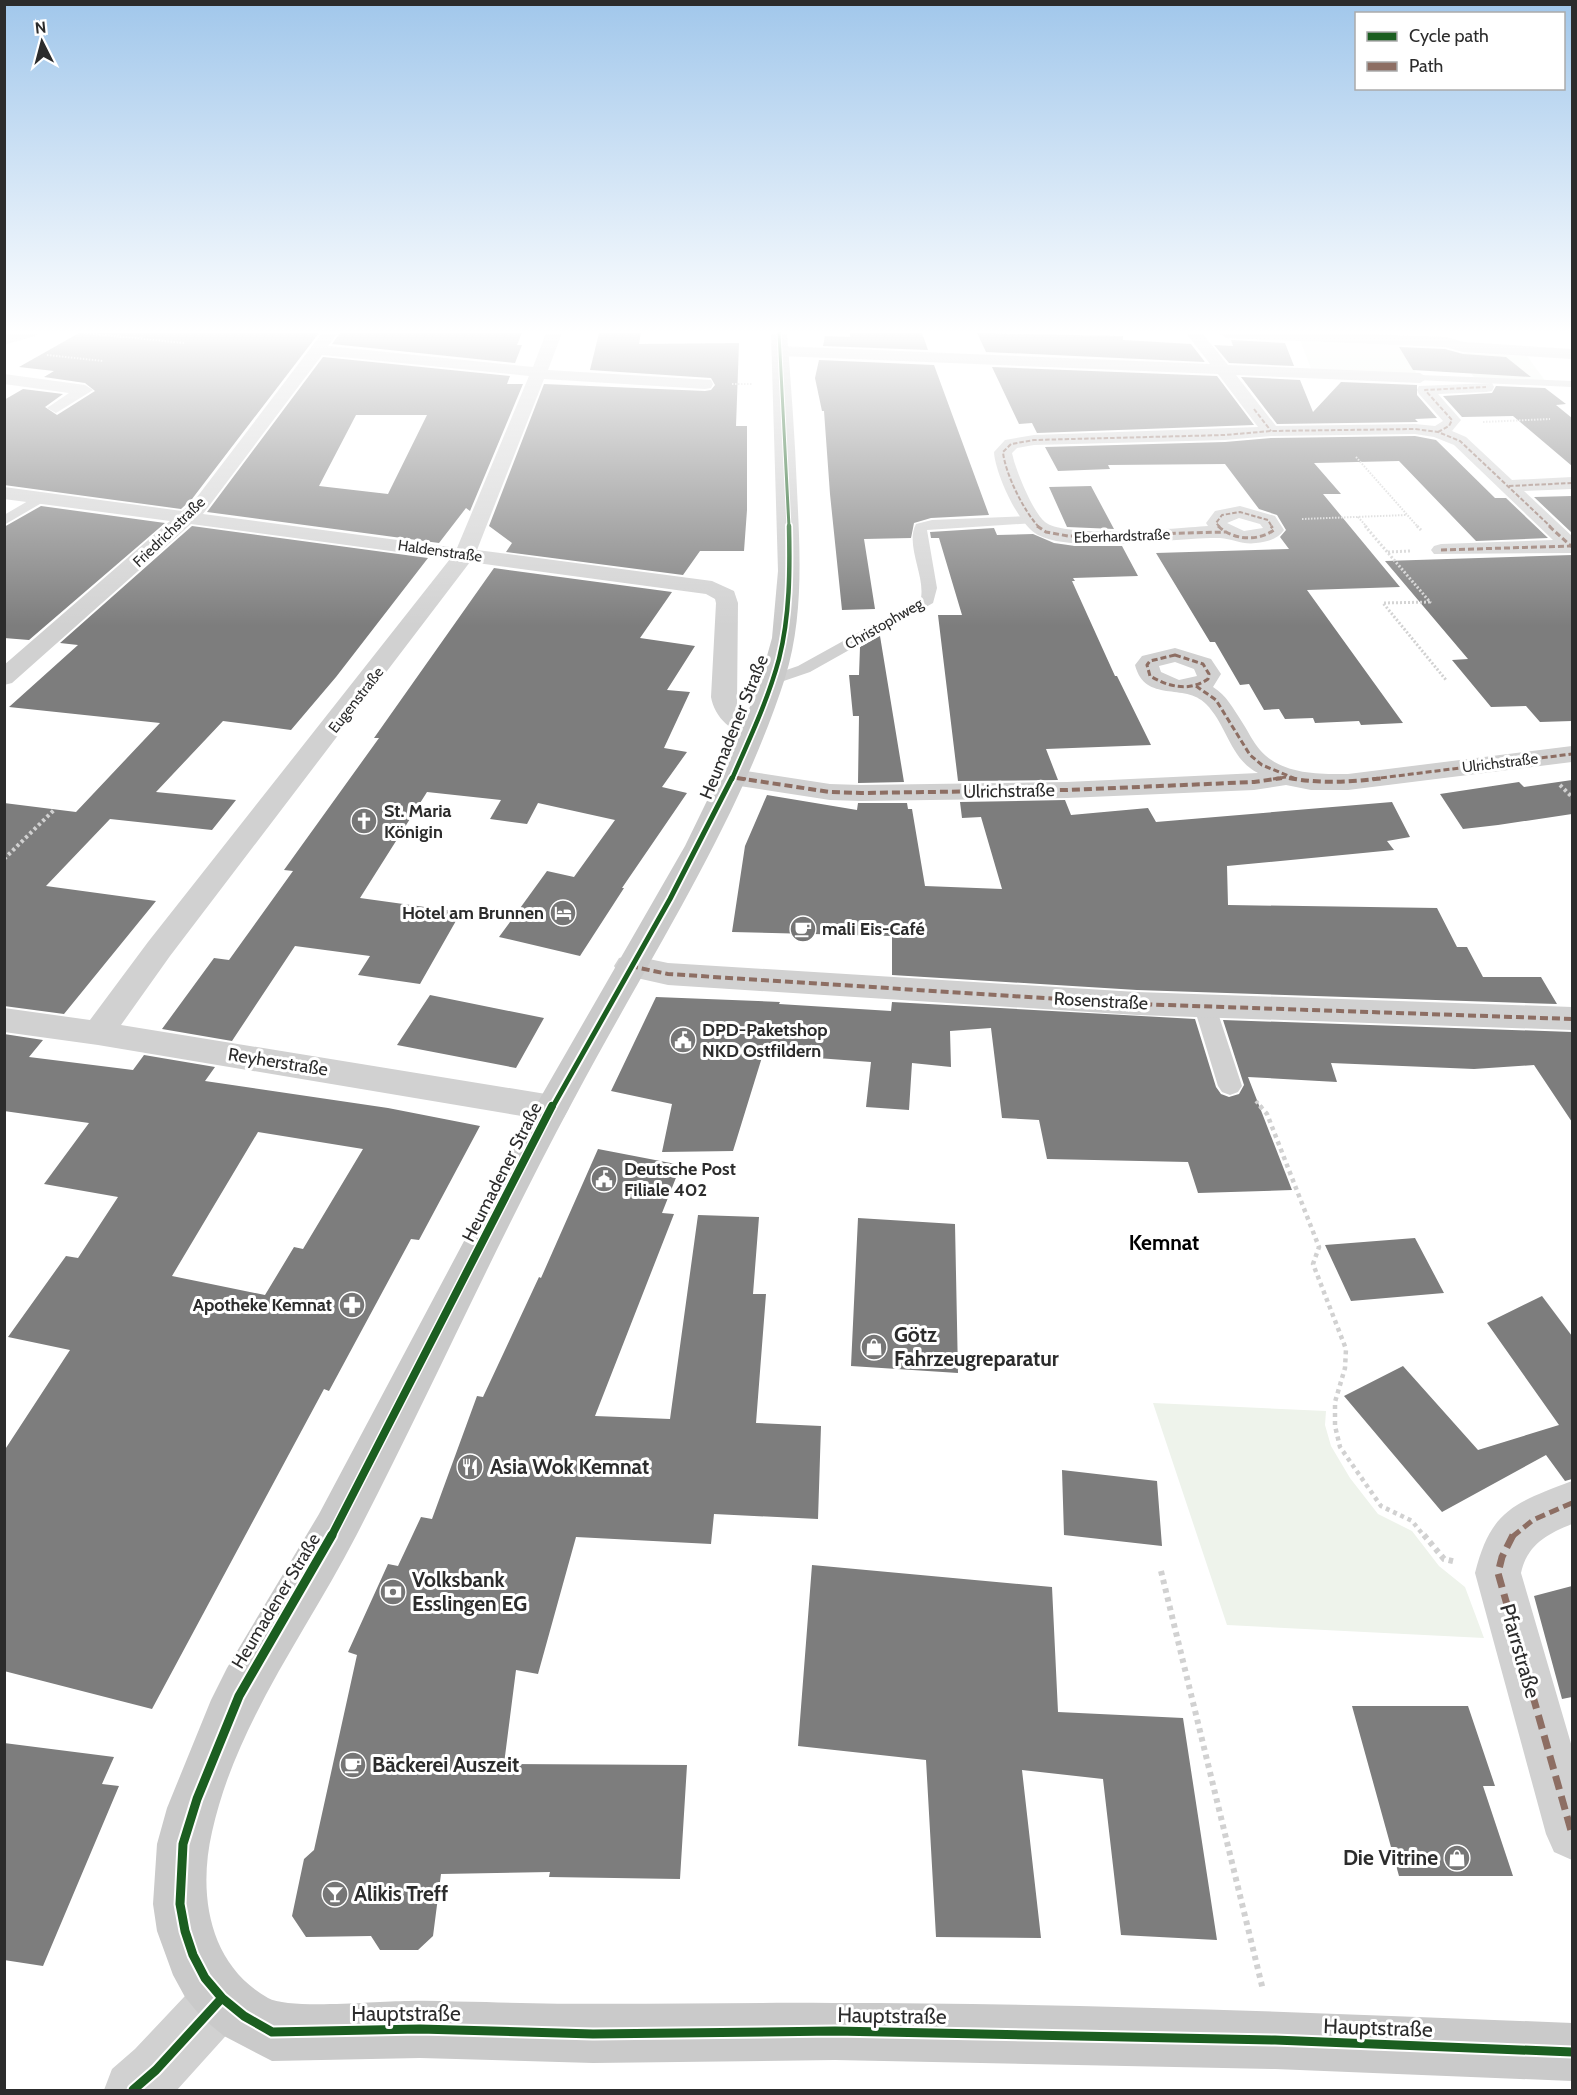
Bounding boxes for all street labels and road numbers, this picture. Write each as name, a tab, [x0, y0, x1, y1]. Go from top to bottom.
street label: Friedrichstraße	[129, 493, 209, 571]
street label: Eberhardstraße	[1073, 525, 1171, 547]
street label: Haldenstraße	[397, 536, 484, 566]
street label: Christophweg	[842, 594, 927, 654]
street label: Heumadener Straße	[695, 652, 773, 802]
street label: Eugenstraße	[325, 663, 388, 737]
street label: Ulrichstraße	[1461, 749, 1539, 777]
street label: Ulrichstraße	[963, 779, 1055, 803]
street label: Rosenstraße	[1053, 988, 1149, 1014]
street label: Reyherstraße	[227, 1043, 329, 1081]
street label: Heumadener Straße	[457, 1098, 547, 1246]
street label: Heumadener Straße	[227, 1529, 325, 1673]
street label: Pfarrstraße	[1495, 1601, 1546, 1701]
street label: Hauptstraße	[351, 2001, 461, 2026]
street label: Hauptstraße	[837, 2002, 947, 2029]
street label: Hauptstraße	[1323, 2013, 1433, 2042]

